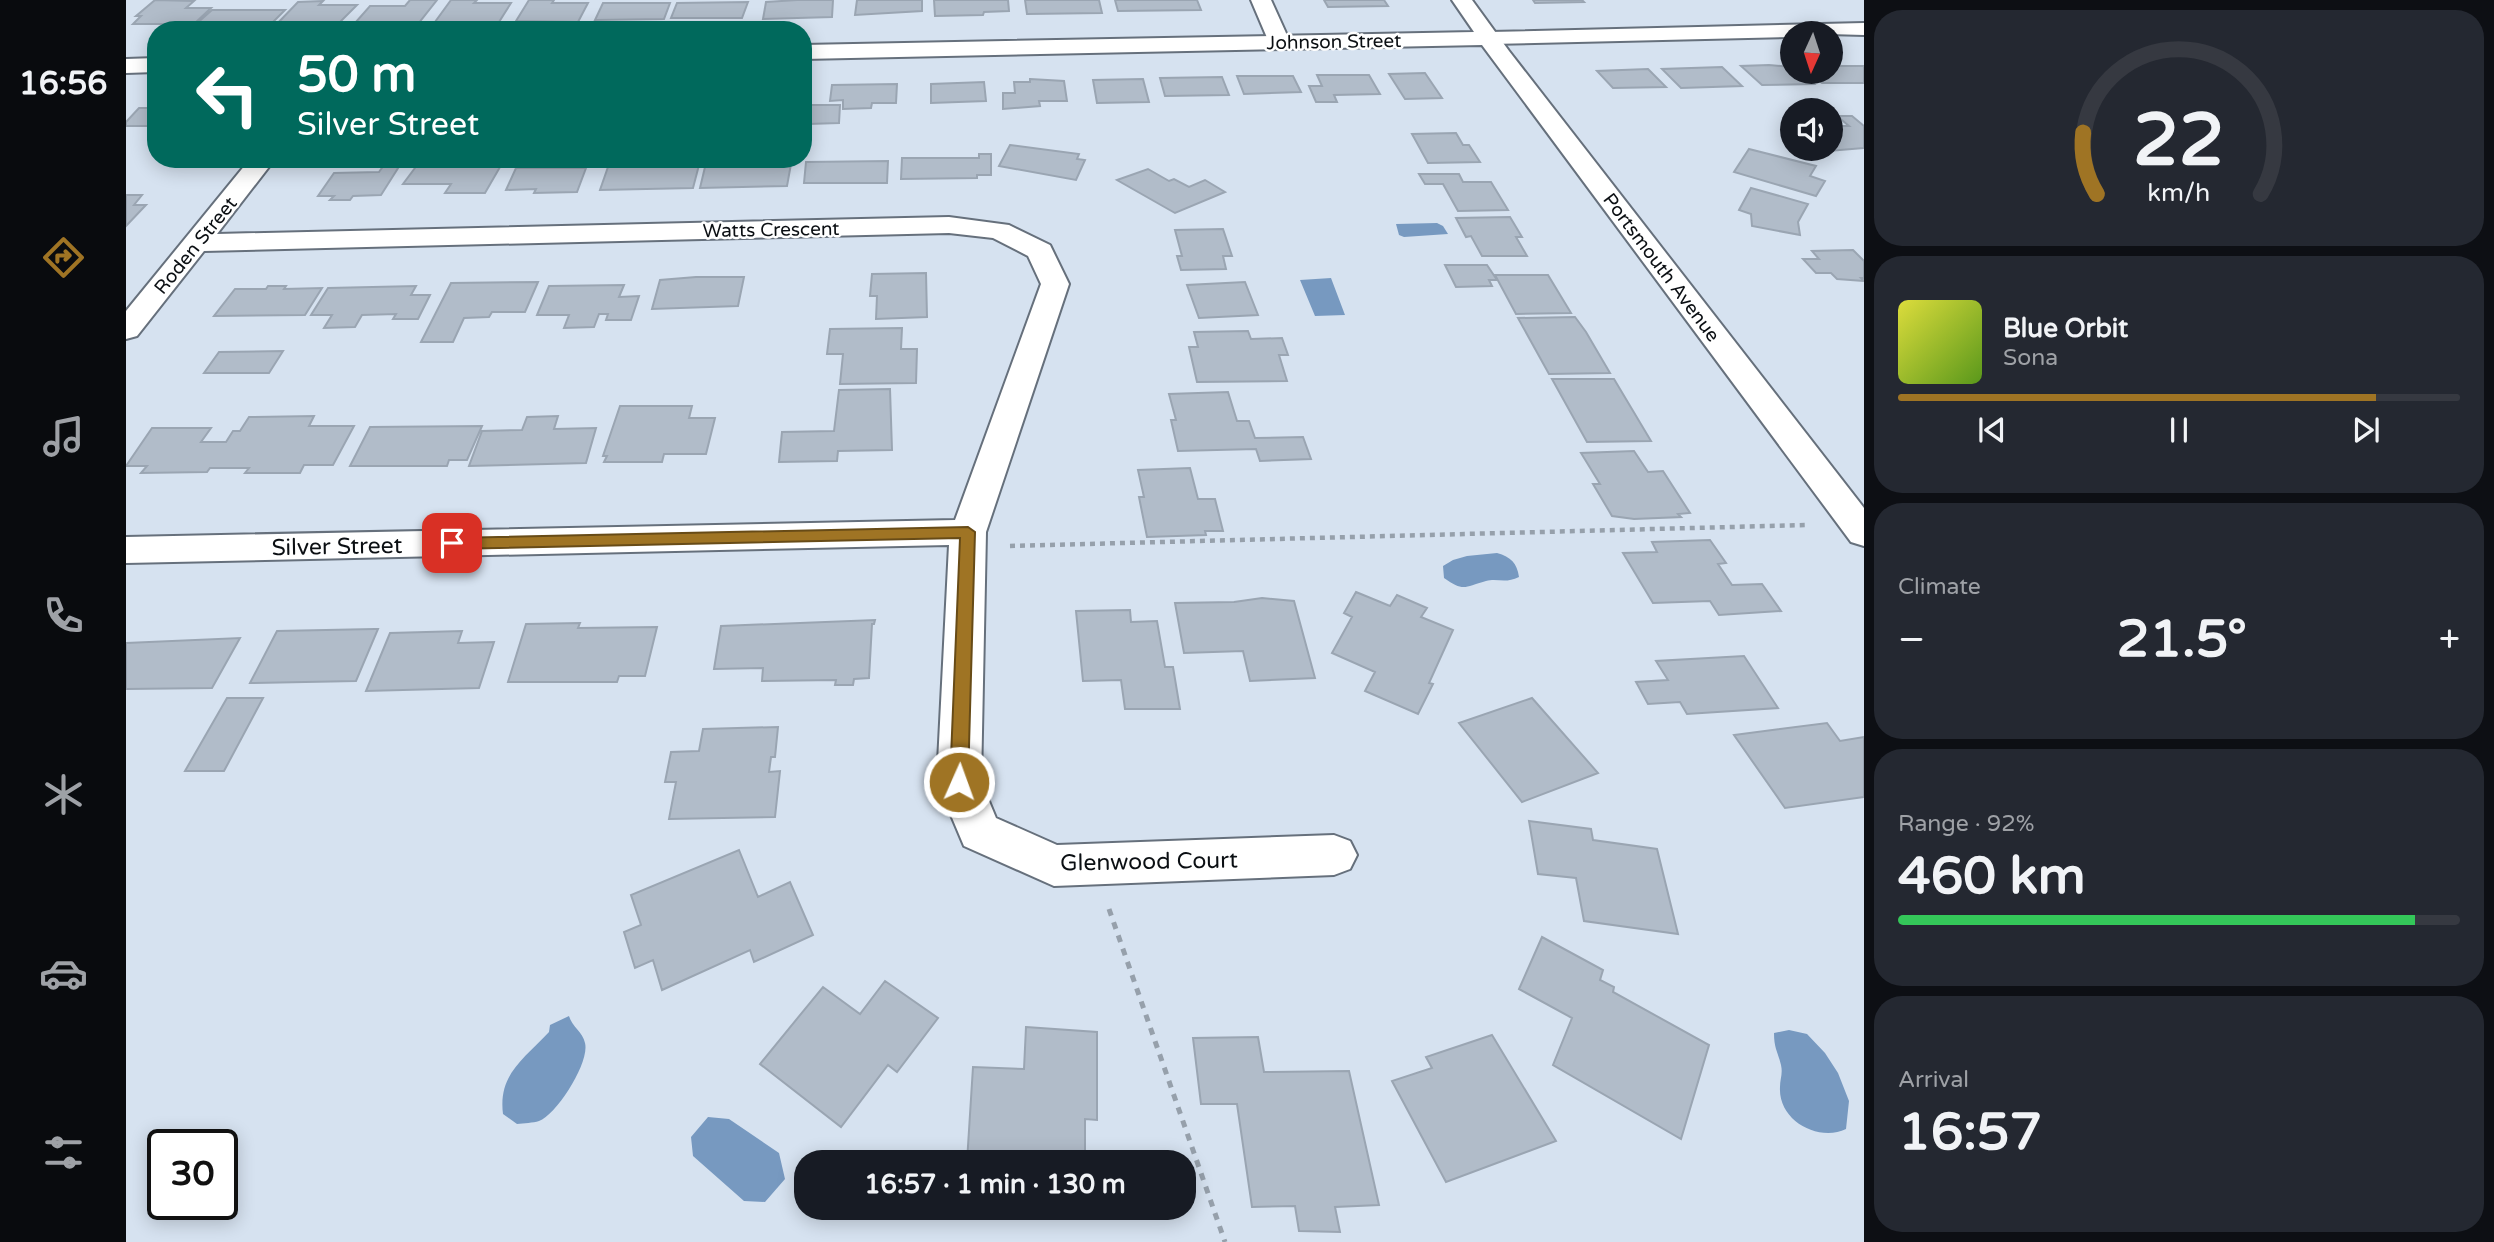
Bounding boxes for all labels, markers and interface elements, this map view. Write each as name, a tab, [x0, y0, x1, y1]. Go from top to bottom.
north arrow	[1780, 21, 1843, 84]
map controls	[1780, 21, 1843, 161]
street label: Johnson Street	[1266, 30, 1402, 54]
text: 50 m	[297, 46, 416, 105]
icon: left	[182, 49, 273, 140]
text: 16:56	[19, 65, 107, 103]
button: sound	[1780, 98, 1843, 161]
text: 22	[2133, 98, 2225, 186]
text: Silver Street	[297, 106, 479, 144]
text: km/h	[2148, 178, 2210, 208]
street label: Portsmouth Avenue	[1598, 189, 1724, 346]
street label: Roden Street	[150, 193, 242, 299]
street label: Watts Crescent	[702, 218, 840, 242]
icon: directions	[39, 233, 88, 282]
text: Blue Orbit	[2003, 313, 2128, 344]
text: Sona	[2003, 344, 2058, 372]
icon: previous	[1973, 411, 2011, 449]
icon: pause	[2160, 411, 2198, 449]
icon: next	[2347, 411, 2385, 449]
icon: music	[39, 412, 88, 461]
pin	[422, 513, 482, 573]
icon: arrive	[433, 524, 471, 562]
street label: Silver Street	[271, 532, 403, 562]
text: Climate	[1898, 573, 1981, 601]
icon: phone	[39, 591, 88, 640]
text: 21.5°	[2117, 608, 2247, 671]
text: −	[1898, 617, 1925, 663]
text: +	[2439, 617, 2460, 663]
position arrow	[922, 745, 996, 819]
icon: climate	[39, 770, 88, 819]
text: Range · 92%	[1898, 810, 2034, 838]
text: 460 km	[1898, 845, 2086, 908]
street label: Glenwood Court	[1060, 846, 1238, 878]
icon: car	[39, 949, 88, 998]
text: Arrival	[1898, 1066, 1969, 1094]
text: 16:57	[1898, 1101, 2042, 1164]
icon: filters	[39, 1128, 88, 1177]
speed limit sign: 30	[147, 1129, 238, 1220]
text: 16:57 · 1 min · 130 m	[864, 1169, 1126, 1200]

